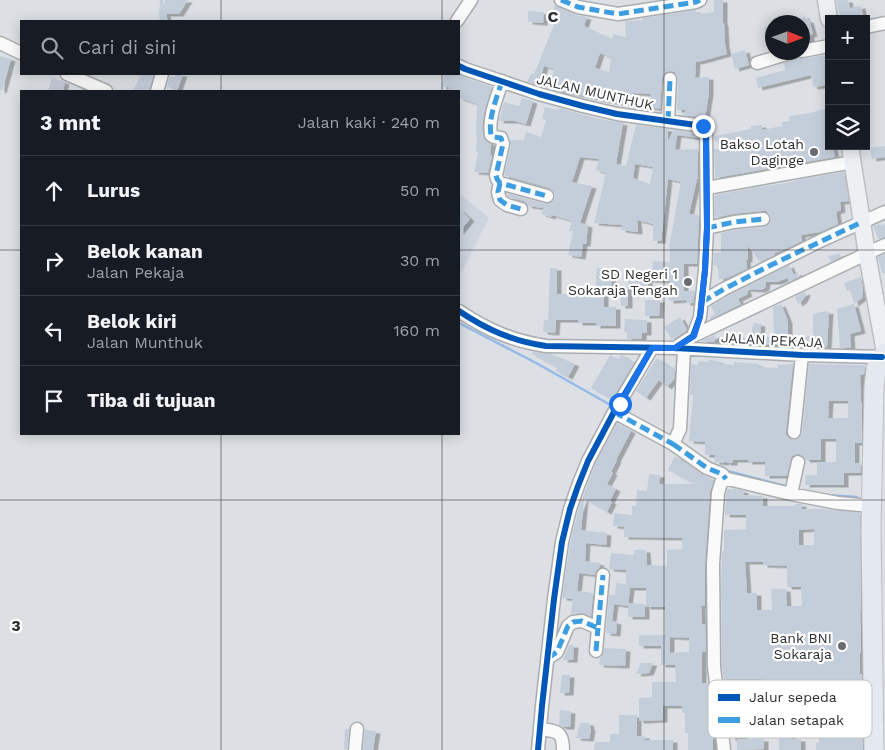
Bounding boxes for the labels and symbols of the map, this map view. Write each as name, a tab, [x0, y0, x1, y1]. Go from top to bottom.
text: C	[548, 7, 559, 26]
north arrow	[765, 15, 810, 60]
street label: JALAN MUNTHUK	[535, 71, 655, 113]
route end	[692, 115, 715, 138]
place label: Bakso Lotah Daginge	[720, 136, 804, 168]
marker: Bakso Lotah Daginge	[808, 146, 820, 158]
place label: SD Negeri 1 Sokaraja Tengah	[568, 266, 678, 298]
marker: SD Negeri 1 Sokaraja Tengah	[682, 276, 694, 288]
street label: JALAN PEKAJA	[721, 329, 823, 351]
route start	[609, 393, 632, 416]
text: 3	[11, 616, 21, 635]
place label: Bank BNI Sokaraja	[770, 630, 832, 662]
marker: Bank BNI Sokaraja	[836, 640, 848, 652]
legend	[708, 680, 872, 738]
text: Jalur sepeda	[749, 689, 837, 705]
text: Jalan setapak	[749, 712, 844, 728]

